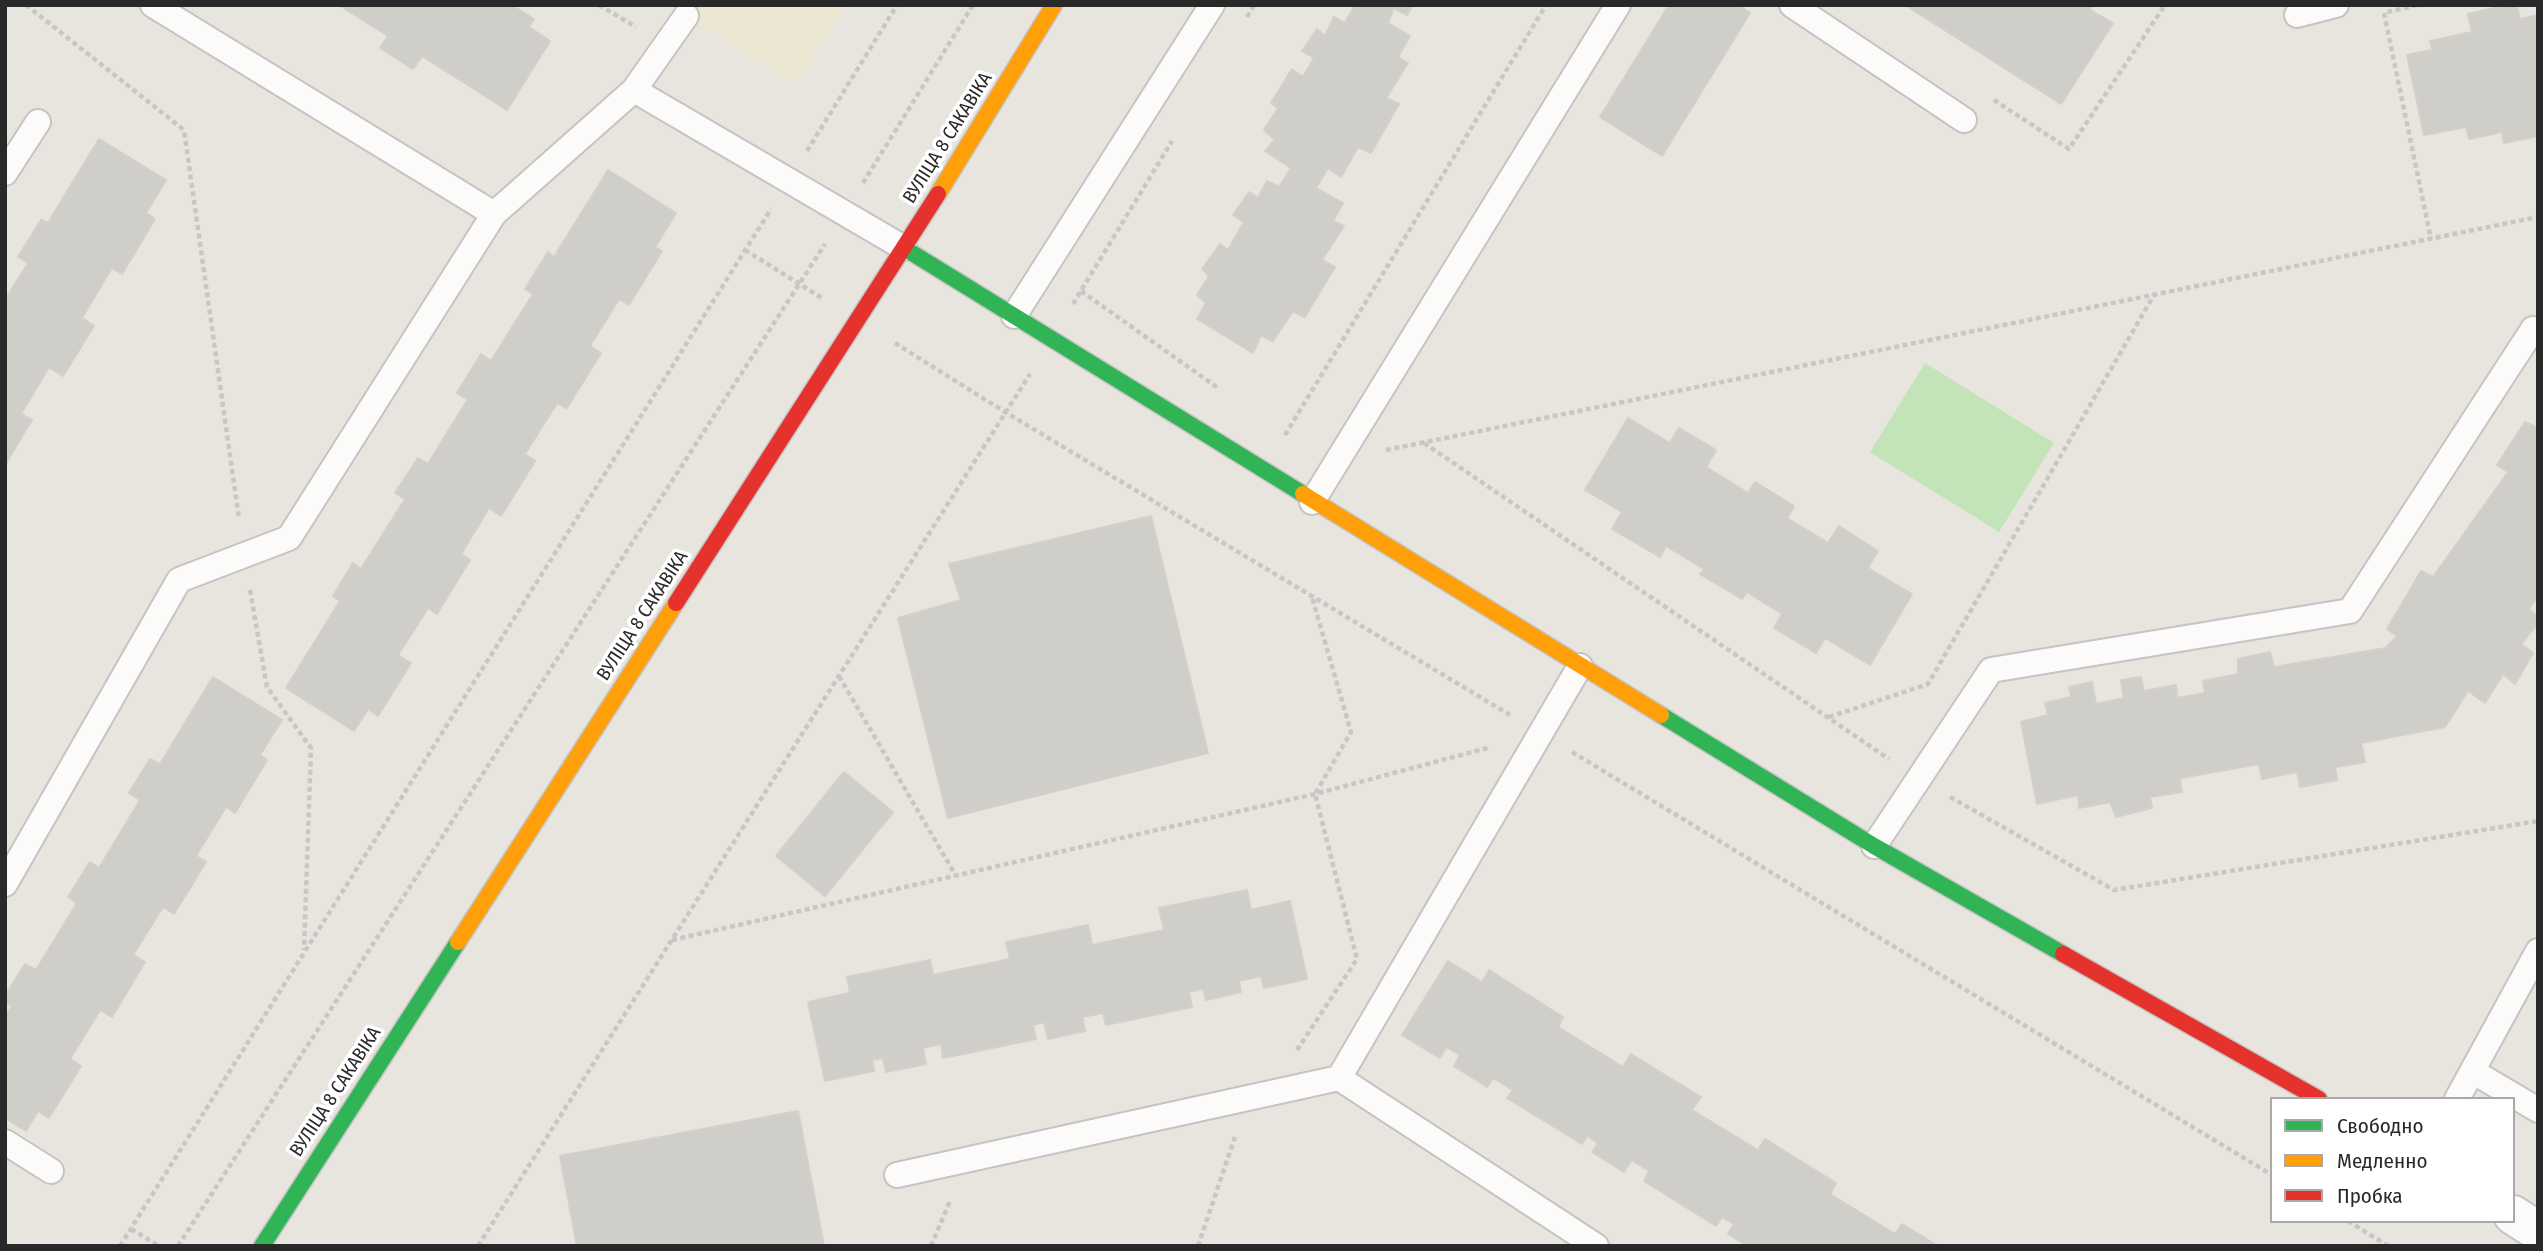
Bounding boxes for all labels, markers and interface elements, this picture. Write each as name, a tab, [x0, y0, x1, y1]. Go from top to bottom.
street label: ВУЛІЦА 8 САКАВІКА	[899, 68, 997, 208]
street label: ВУЛІЦА 8 САКАВІКА	[593, 547, 693, 685]
street label: ВУЛІЦА 8 САКАВІКА	[286, 1023, 386, 1161]
legend	[2270, 1097, 2515, 1223]
text: Свободно	[2337, 1113, 2423, 1139]
text: Медленно	[2337, 1148, 2427, 1174]
text: Пробка	[2337, 1183, 2403, 1209]

